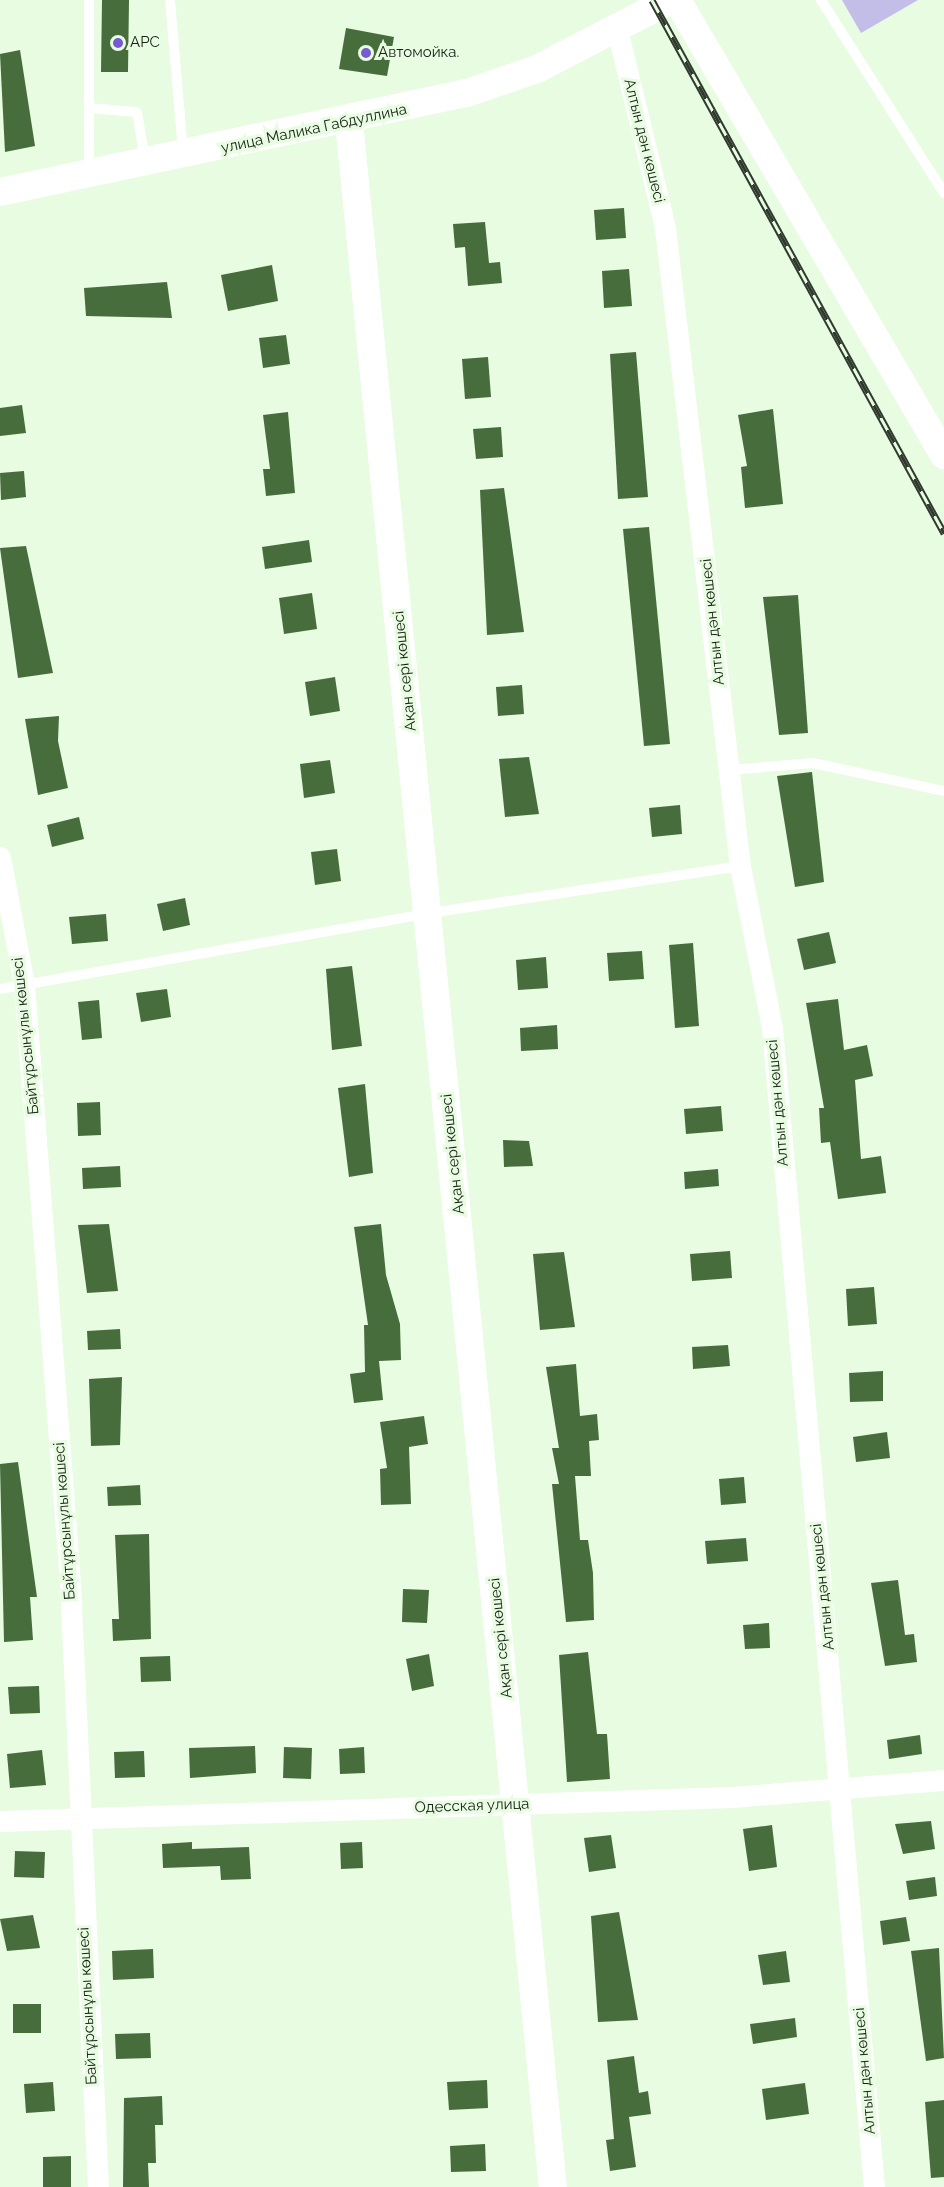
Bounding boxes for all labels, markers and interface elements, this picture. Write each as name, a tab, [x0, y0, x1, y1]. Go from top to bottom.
place label: АРС	[130, 34, 160, 52]
marker: АРС	[111, 36, 125, 50]
place label: Автомойка.	[378, 44, 459, 62]
marker: Автомойка.	[359, 46, 373, 60]
street label: Алтын дән көшесі	[620, 77, 668, 205]
street label: улица Малика Габдуллина	[220, 101, 408, 157]
street label: Алтын дән көшесі	[697, 558, 729, 686]
street label: Ақан сері көшесі	[390, 610, 420, 732]
street label: Байтұрсынұлы көшесі	[9, 957, 43, 1115]
street label: Алтын дән көшесі	[763, 1039, 793, 1167]
street label: Ақан сері көшесі	[438, 1093, 468, 1215]
street label: Байтұрсынұлы көшесі	[51, 1442, 79, 1600]
street label: Алтын дән көшесі	[807, 1523, 839, 1651]
street label: Ақан сері көшесі	[486, 1577, 516, 1699]
street label: Одесская улица	[414, 1795, 530, 1817]
street label: Байтұрсынұлы көшесі	[75, 1927, 101, 2085]
street label: Алтын дән көшесі	[850, 2007, 880, 2135]

